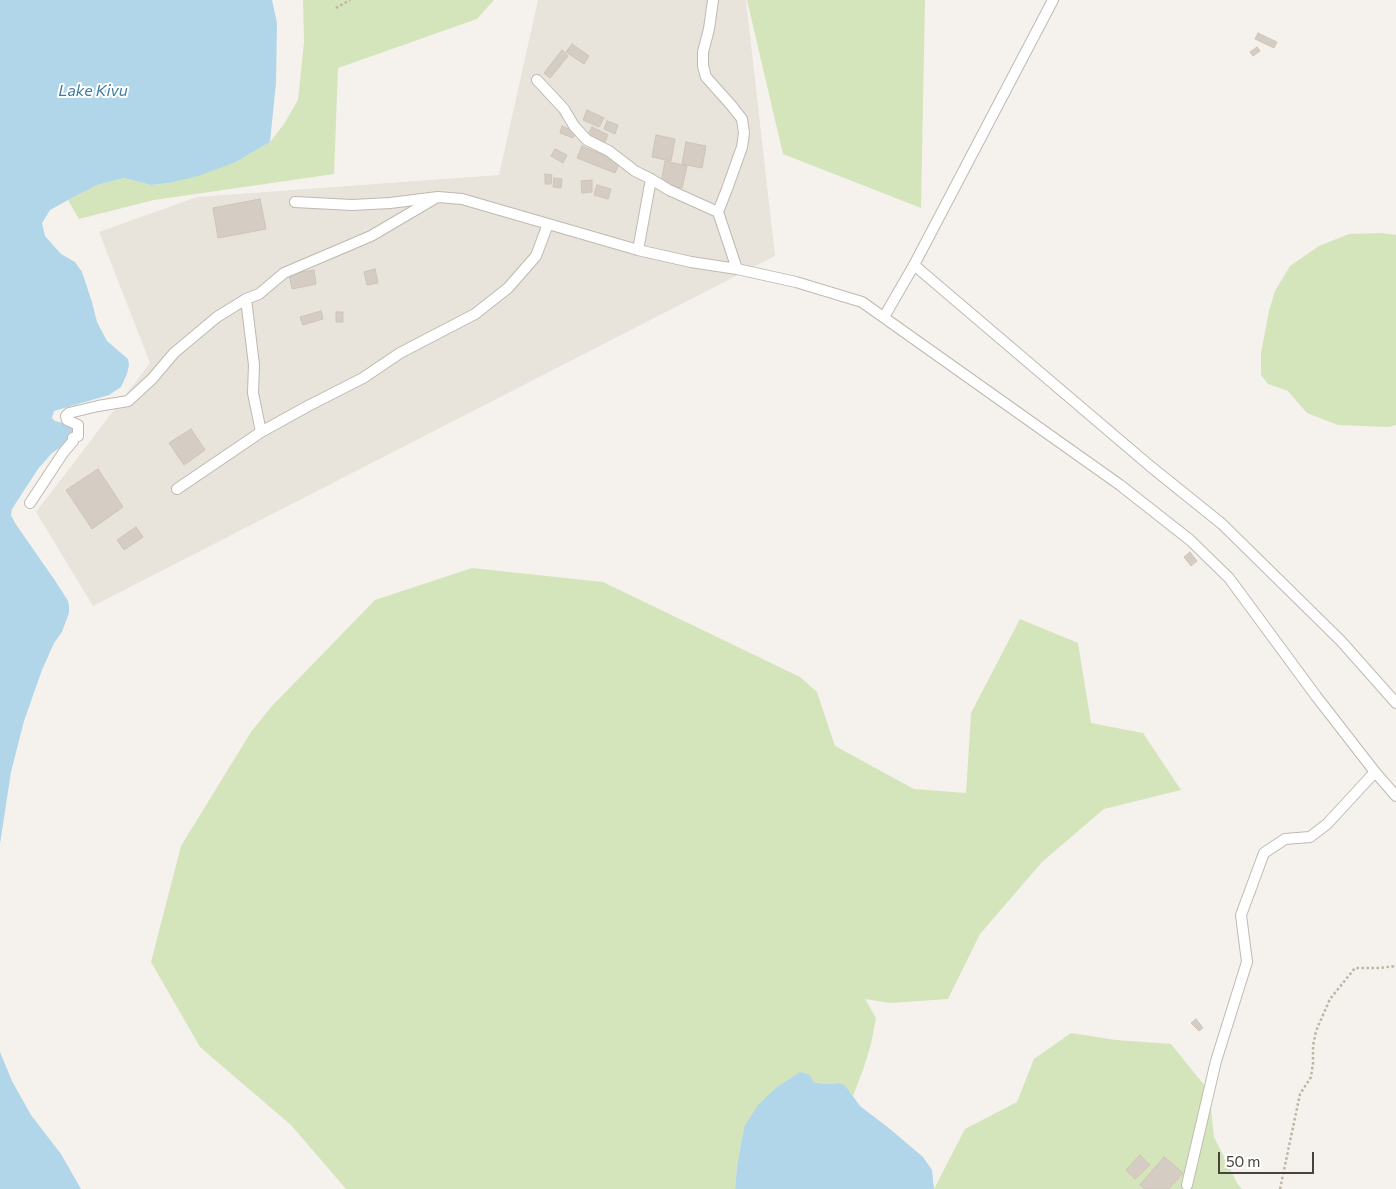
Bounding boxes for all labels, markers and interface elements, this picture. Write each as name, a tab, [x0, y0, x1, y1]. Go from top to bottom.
water label: Lake Kivu	[58, 81, 128, 101]
scale bar	[1221, 1142, 1317, 1174]
text: 50 m	[1226, 1152, 1260, 1170]

